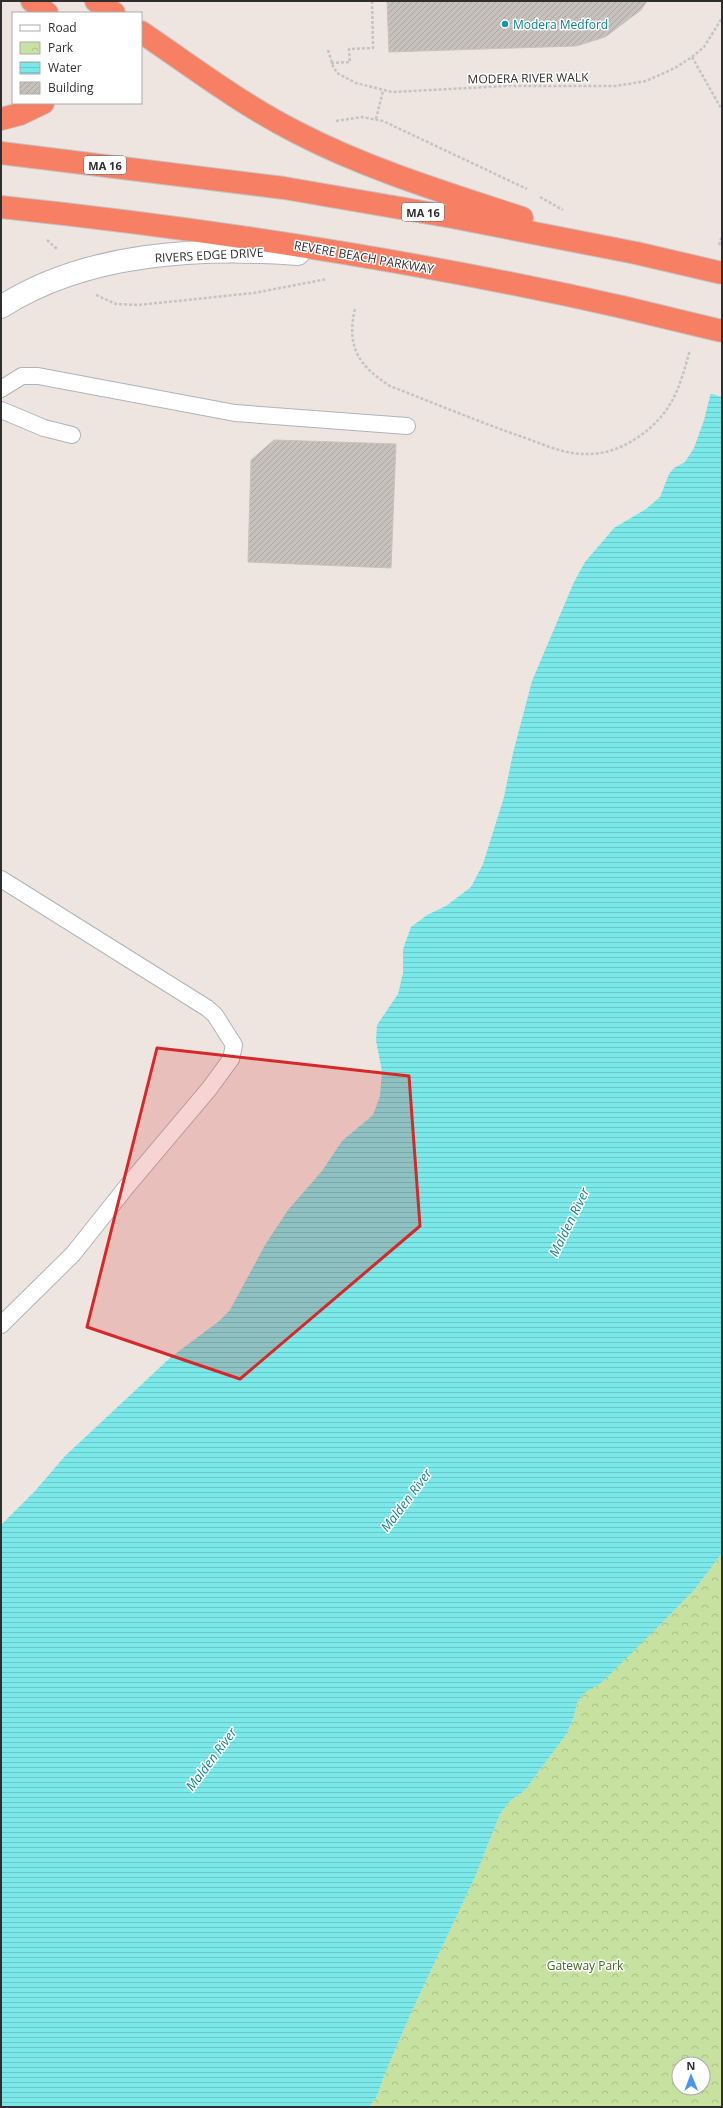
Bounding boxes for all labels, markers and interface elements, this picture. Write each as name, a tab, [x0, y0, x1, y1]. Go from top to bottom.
legend	[12, 12, 142, 104]
place label: Modera Medford	[513, 16, 608, 33]
text: Road	[48, 19, 77, 36]
marker: Modera Medford	[500, 19, 510, 29]
text: Park	[48, 39, 74, 56]
text: Water	[48, 59, 82, 76]
street label: MODERA RIVER WALK	[467, 68, 589, 88]
text: Building	[48, 79, 94, 96]
road number: MA 16	[84, 156, 126, 174]
road number: MA 16	[402, 203, 444, 221]
street label: REVERE BEACH PARKWAY	[293, 236, 435, 278]
street label: RIVERS EDGE DRIVE	[154, 244, 264, 266]
water label: Malden River	[545, 1184, 594, 1260]
water label: Malden River	[376, 1464, 436, 1535]
water label: Malden River	[181, 1723, 241, 1794]
park label: Gateway Park	[547, 1957, 624, 1974]
north arrow	[671, 2056, 711, 2096]
text: N	[686, 2058, 695, 2073]

